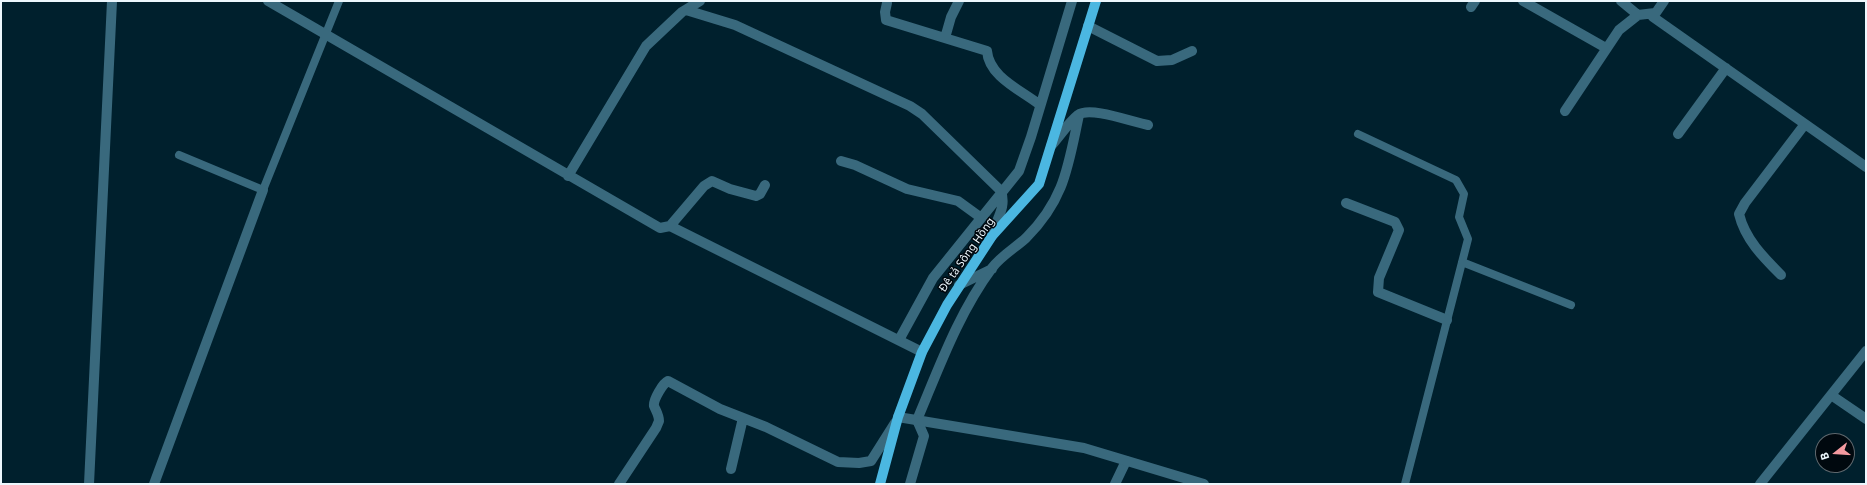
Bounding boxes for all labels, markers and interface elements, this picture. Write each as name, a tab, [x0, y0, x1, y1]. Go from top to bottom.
street label: Đê tả Sông Hồng	[936, 215, 998, 295]
north arrow	[1815, 433, 1855, 473]
text: B	[1816, 451, 1832, 462]

